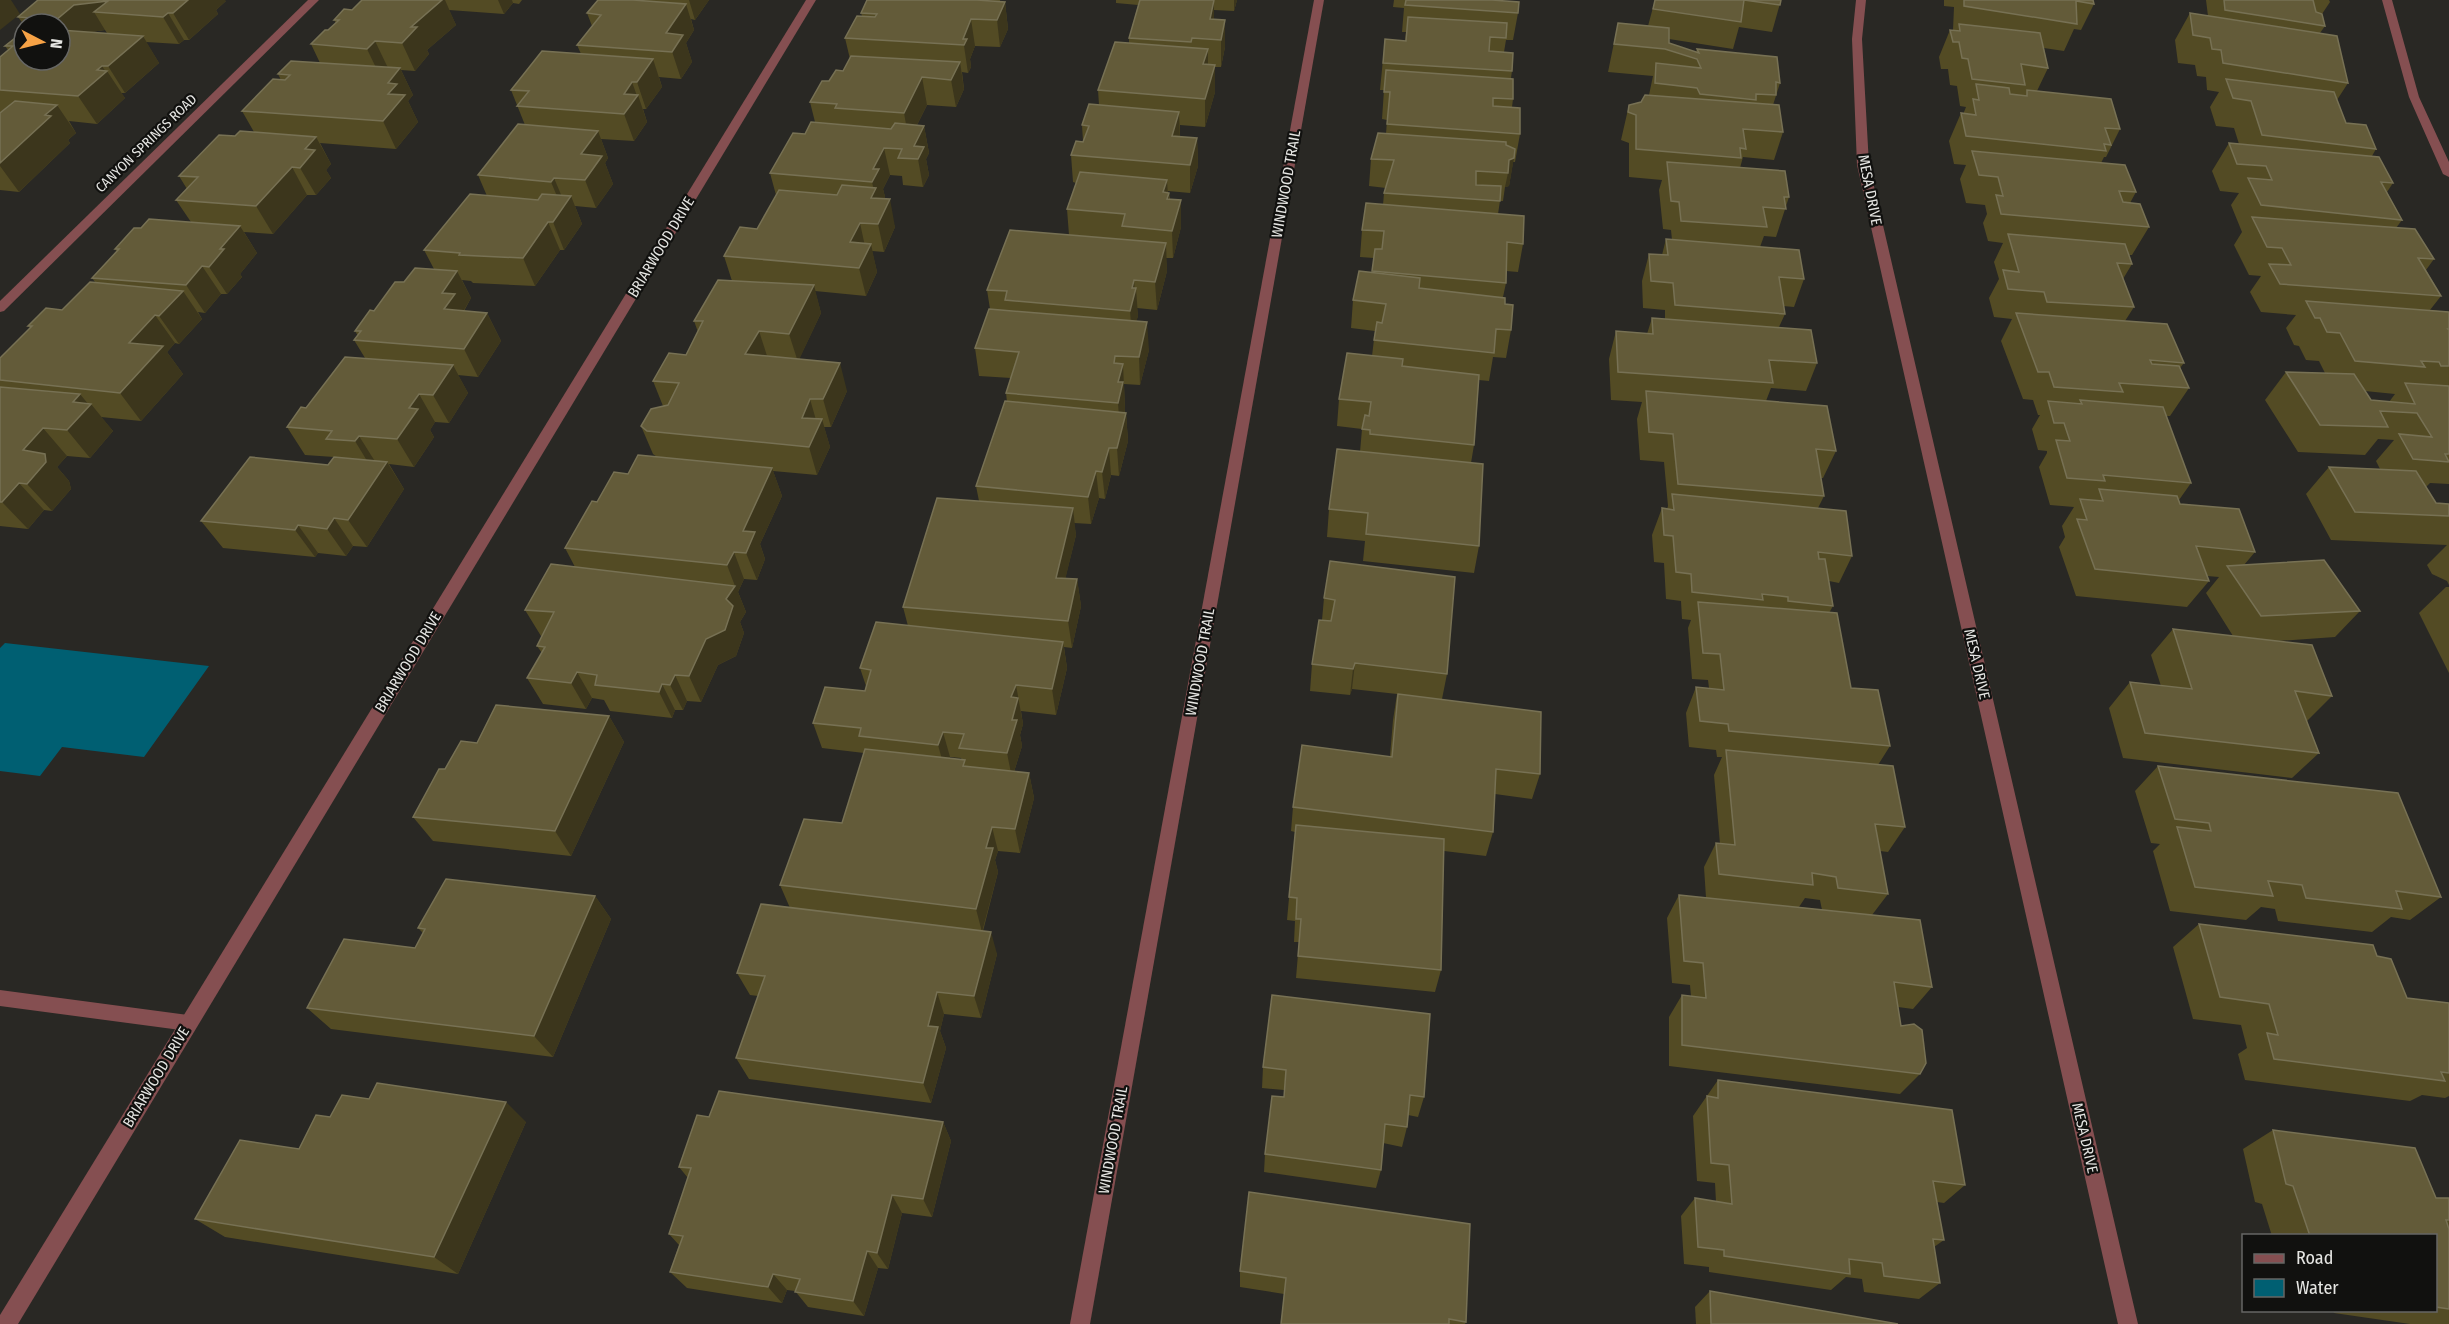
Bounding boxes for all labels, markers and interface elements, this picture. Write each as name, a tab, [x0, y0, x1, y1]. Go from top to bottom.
north arrow	[12, 12, 72, 72]
text: N	[46, 38, 66, 50]
street label: CANYON SPRINGS ROAD	[92, 91, 200, 196]
street label: WINDWOOD TRAIL	[1268, 128, 1304, 239]
street label: MESA DRIVE	[1854, 153, 1886, 227]
street label: BRIARWOOD DRIVE	[624, 193, 698, 301]
street label: WINDWOOD TRAIL	[1182, 606, 1218, 717]
street label: BRIARWOOD DRIVE	[371, 608, 445, 716]
street label: MESA DRIVE	[1960, 627, 1994, 701]
street label: BRIARWOOD DRIVE	[119, 1023, 193, 1131]
street label: WINDWOOD TRAIL	[1095, 1084, 1131, 1195]
street label: MESA DRIVE	[2068, 1101, 2102, 1175]
legend	[2242, 1234, 2437, 1312]
text: Road	[2296, 1247, 2333, 1269]
text: Water	[2296, 1277, 2339, 1299]

